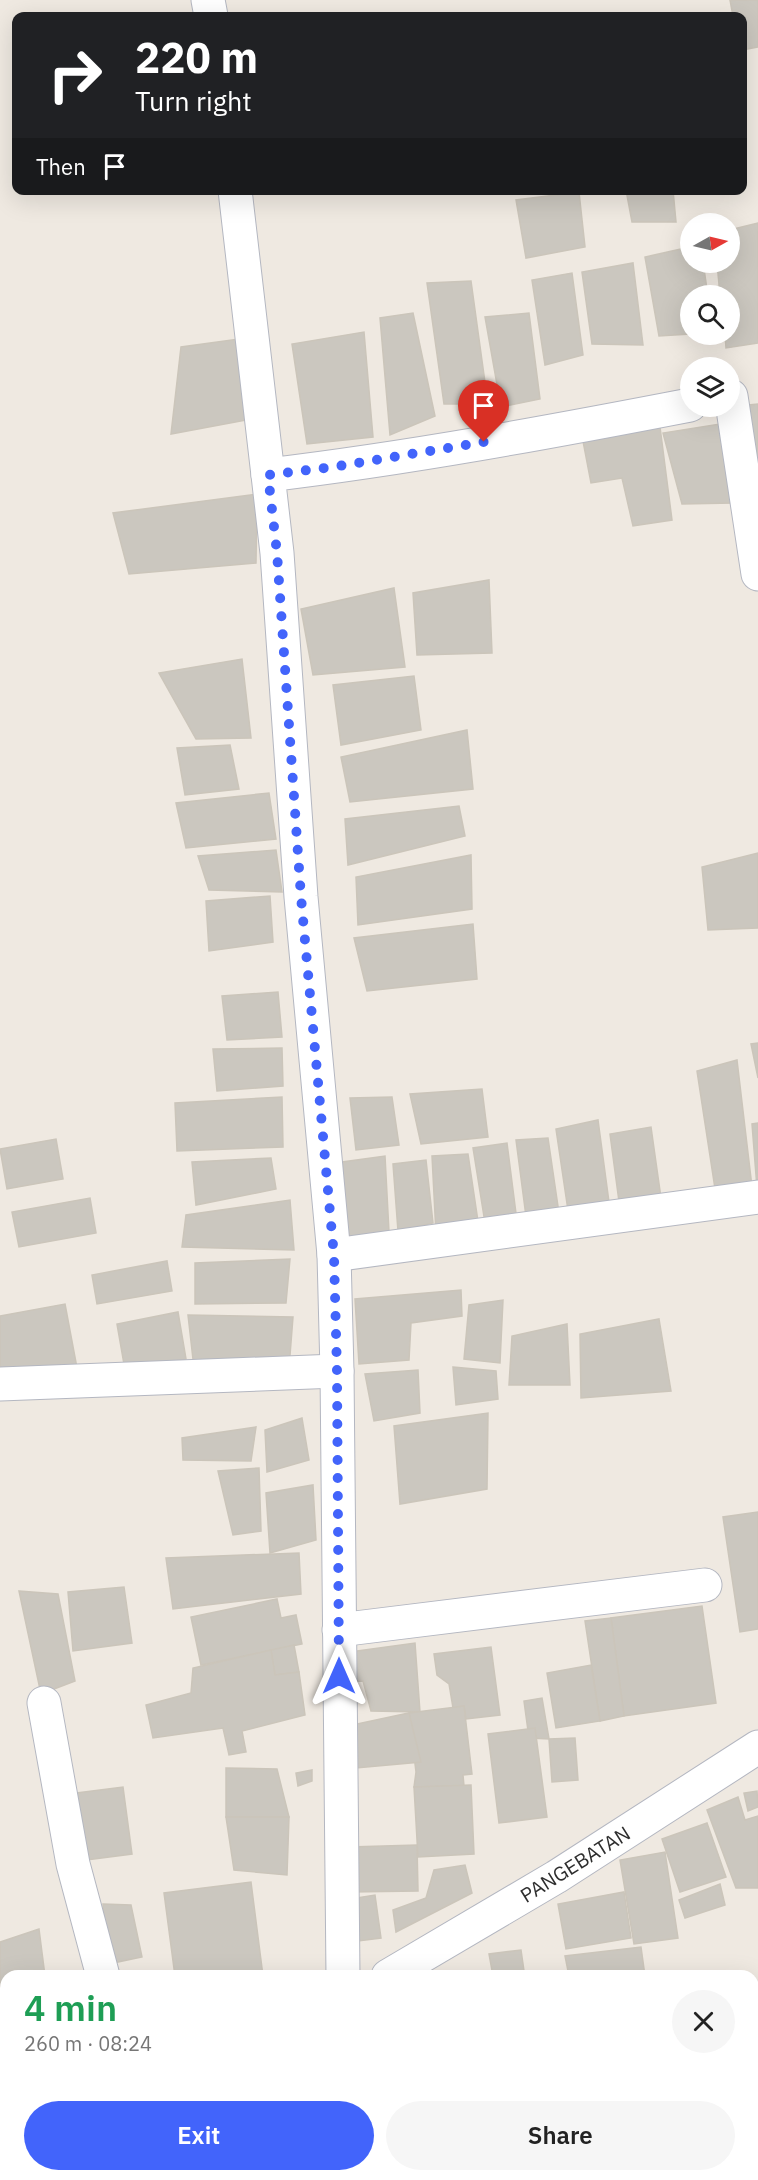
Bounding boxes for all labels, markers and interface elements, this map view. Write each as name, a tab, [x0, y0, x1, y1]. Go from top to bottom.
text: 220 m	[135, 30, 258, 85]
icon: right	[36, 36, 114, 114]
text: Turn right	[135, 83, 252, 118]
icon: arrive	[98, 150, 131, 183]
text: Then	[36, 152, 86, 181]
north arrow	[680, 213, 740, 273]
map controls	[680, 213, 740, 417]
button: search	[680, 285, 740, 345]
button: layers	[680, 357, 740, 417]
pin	[458, 380, 509, 442]
icon: arrive	[467, 389, 500, 422]
position arrow	[307, 1644, 371, 1708]
street label: PANGEBATAN	[515, 1819, 635, 1909]
text: 4 min	[24, 1984, 117, 2031]
button: close	[672, 1990, 735, 2053]
text: 260 m · 08:24	[24, 2030, 152, 2057]
button: Exit	[24, 2101, 374, 2170]
button: Share	[386, 2101, 735, 2170]

